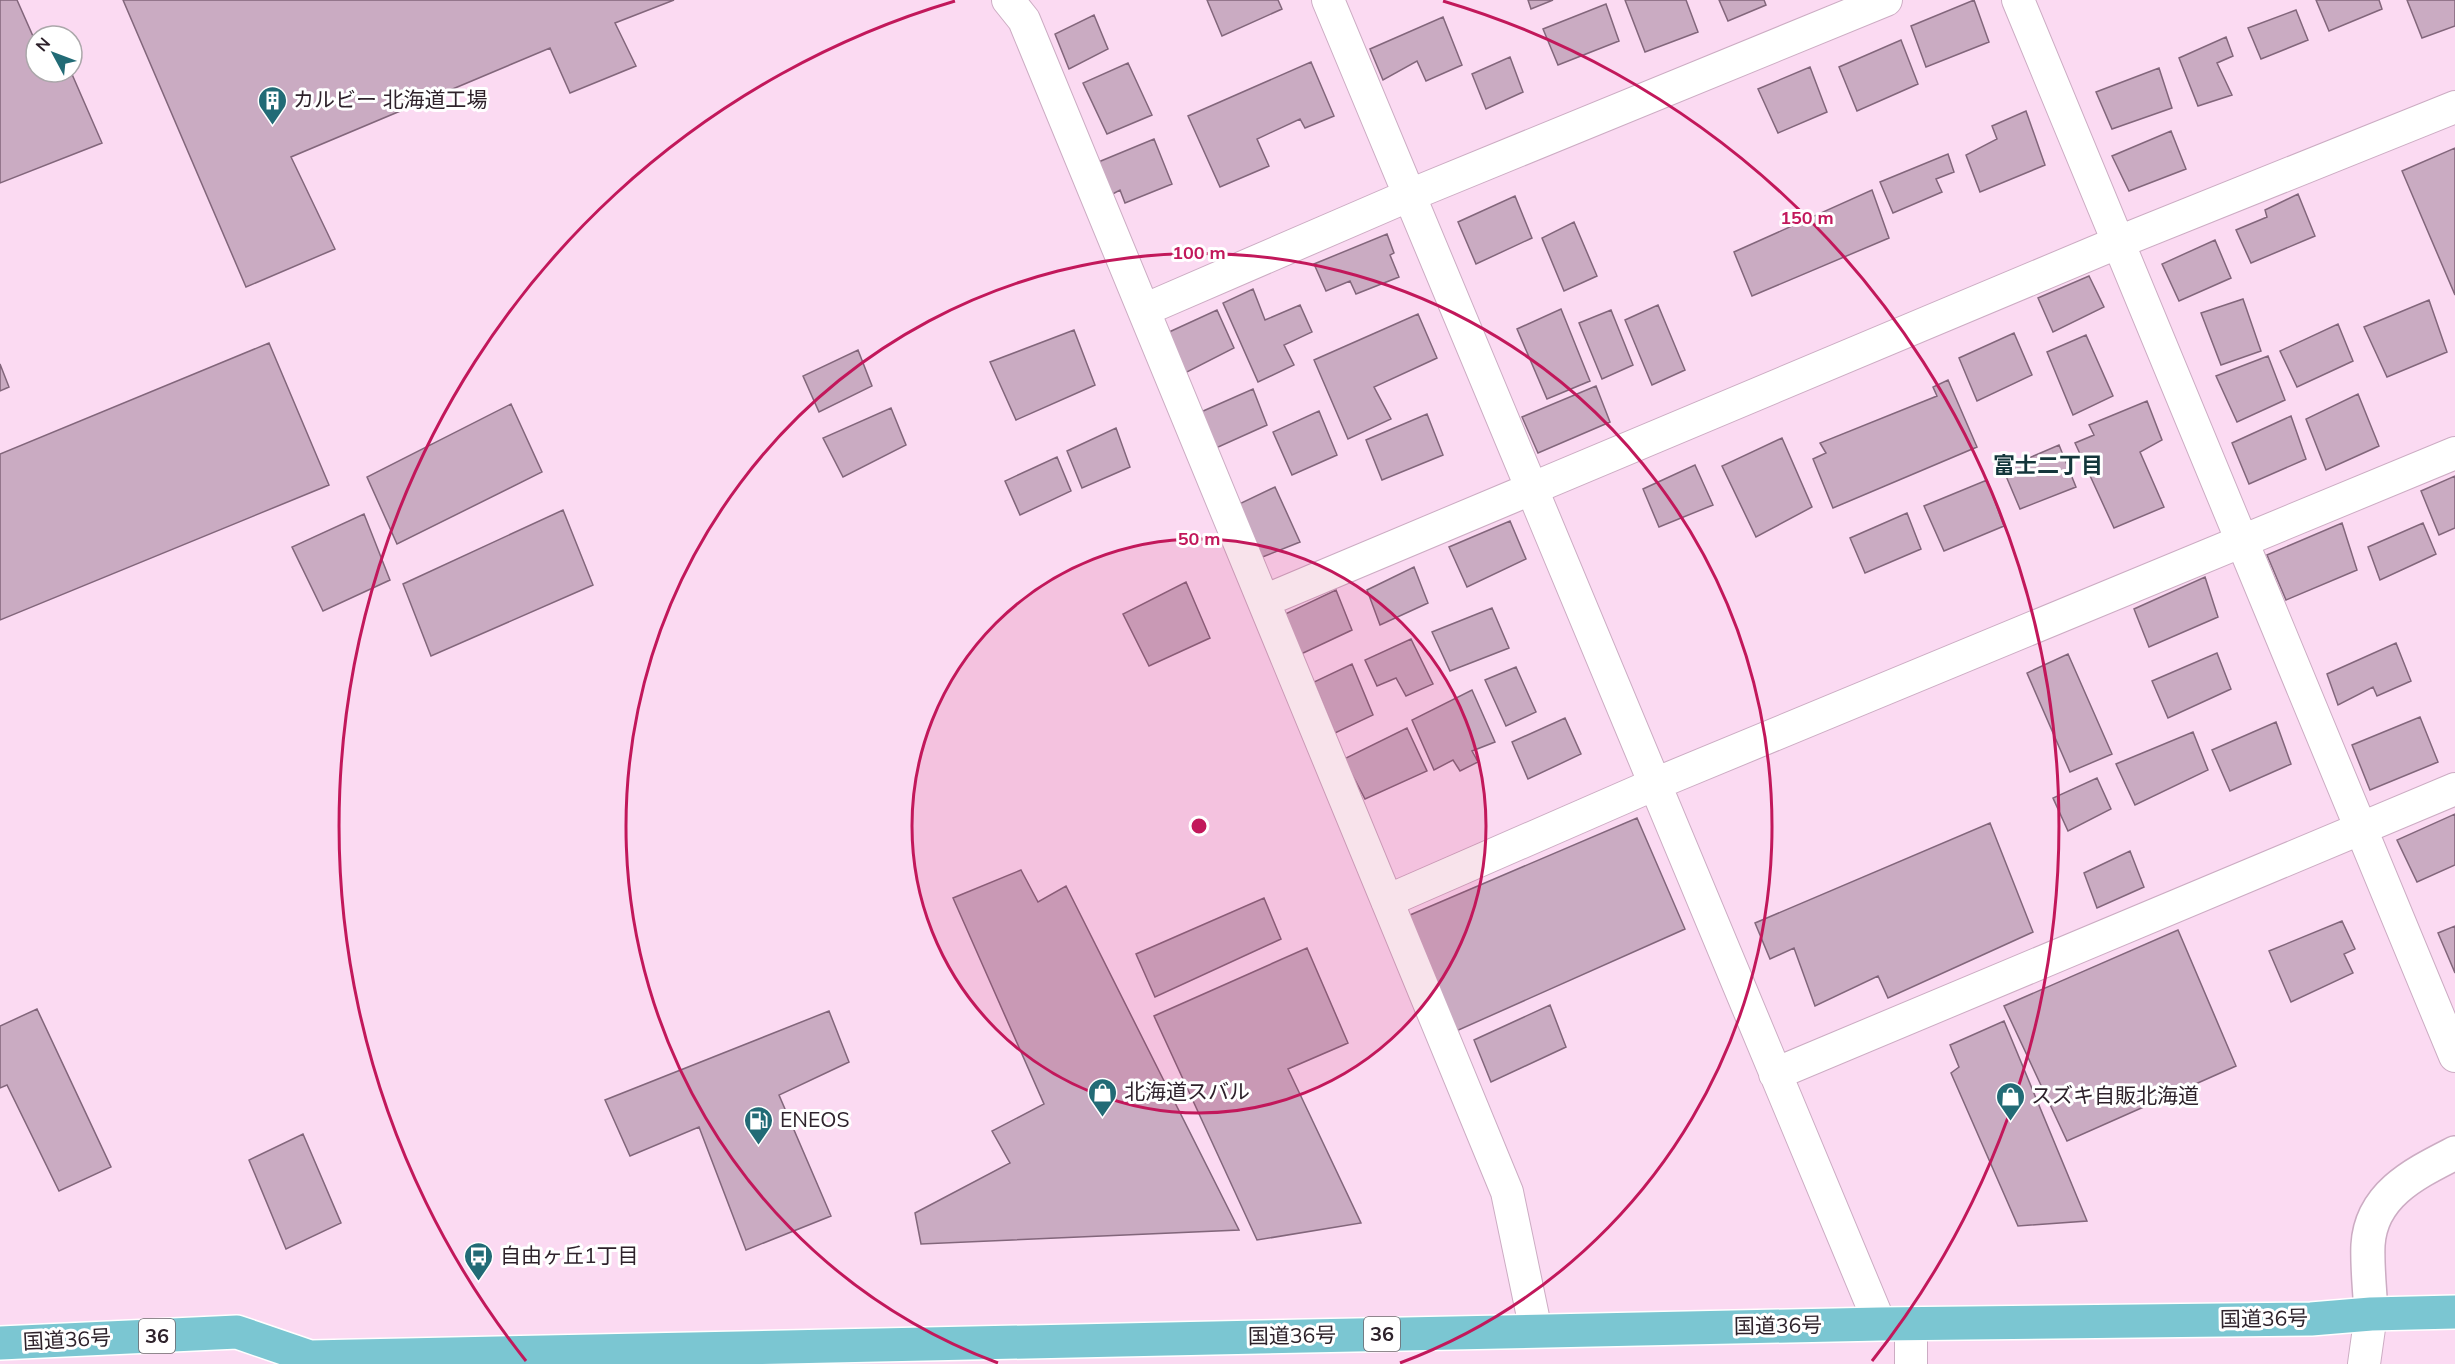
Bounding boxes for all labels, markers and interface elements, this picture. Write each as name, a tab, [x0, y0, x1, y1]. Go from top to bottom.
north arrow	[24, 24, 84, 84]
text: N	[31, 33, 54, 55]
building icon: カルビー 北海道工場	[256, 84, 288, 126]
place label: カルビー 北海道工場	[293, 86, 487, 112]
text: 150 m	[1780, 206, 1834, 229]
text: 100 m	[1172, 241, 1226, 264]
district label: 富士二丁目	[1993, 451, 2103, 479]
text: 50 m	[1178, 527, 1220, 550]
centre of rings	[1189, 816, 1209, 836]
shop icon: 北海道スバル	[1087, 1076, 1119, 1118]
place label: 北海道スバル	[1124, 1078, 1250, 1104]
shop icon: スズキ自販北海道	[1994, 1080, 2026, 1122]
place label: スズキ自販北海道	[2031, 1082, 2199, 1108]
fuel station icon: ENEOS	[743, 1104, 775, 1146]
place label: ENEOS	[780, 1106, 850, 1132]
bus stop icon: 自由ヶ丘1丁目	[463, 1240, 495, 1282]
place label: 自由ヶ丘1丁目	[500, 1242, 639, 1268]
street label: 国道36号	[2220, 1304, 2308, 1332]
street label: 国道36号	[1734, 1311, 1822, 1339]
road number: 36	[1364, 1317, 1400, 1351]
road number: 36	[139, 1319, 175, 1353]
street label: 国道36号	[1248, 1321, 1336, 1349]
street label: 国道36号	[22, 1324, 112, 1354]

